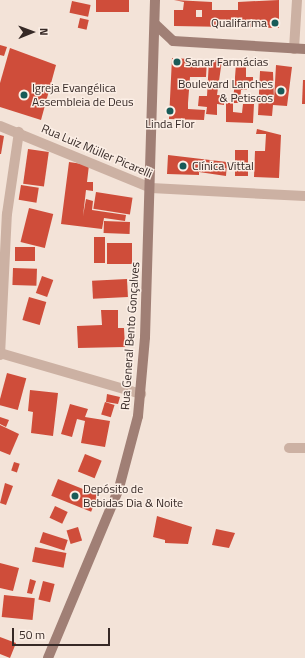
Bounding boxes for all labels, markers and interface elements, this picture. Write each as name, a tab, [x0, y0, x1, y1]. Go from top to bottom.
north arrow	[12, 12, 52, 52]
place label: Qualifarma	[211, 16, 267, 30]
marker: Qualifarma	[270, 18, 280, 28]
text: N	[36, 28, 52, 36]
place label: Sanar Farmácias	[185, 55, 268, 69]
marker: Sanar Farmácias	[172, 57, 182, 67]
place label: Boulevard Lanches & Petiscos	[178, 77, 273, 105]
place label: Igreja Evangélica Assembleia de Deus	[32, 81, 134, 109]
marker: Boulevard Lanches & Petiscos	[276, 86, 286, 96]
marker: Igreja Evangélica Assembleia de Deus	[19, 90, 29, 100]
marker: Linda Flor	[165, 106, 175, 116]
place label: Linda Flor	[145, 117, 195, 131]
street label: Rua Luiz Müller Picarelli	[39, 121, 155, 181]
place label: Clínica Vittal	[192, 159, 254, 173]
marker: Clínica Vittal	[177, 160, 189, 172]
street label: Rua General Bento Gonçalves	[118, 261, 142, 411]
place label: Depósito de Bebidas Dia & Noite	[83, 482, 183, 510]
marker: Depósito de Bebidas Dia & Noite	[70, 491, 80, 501]
scale bar	[14, 620, 112, 646]
text: 50 m	[19, 625, 45, 644]

